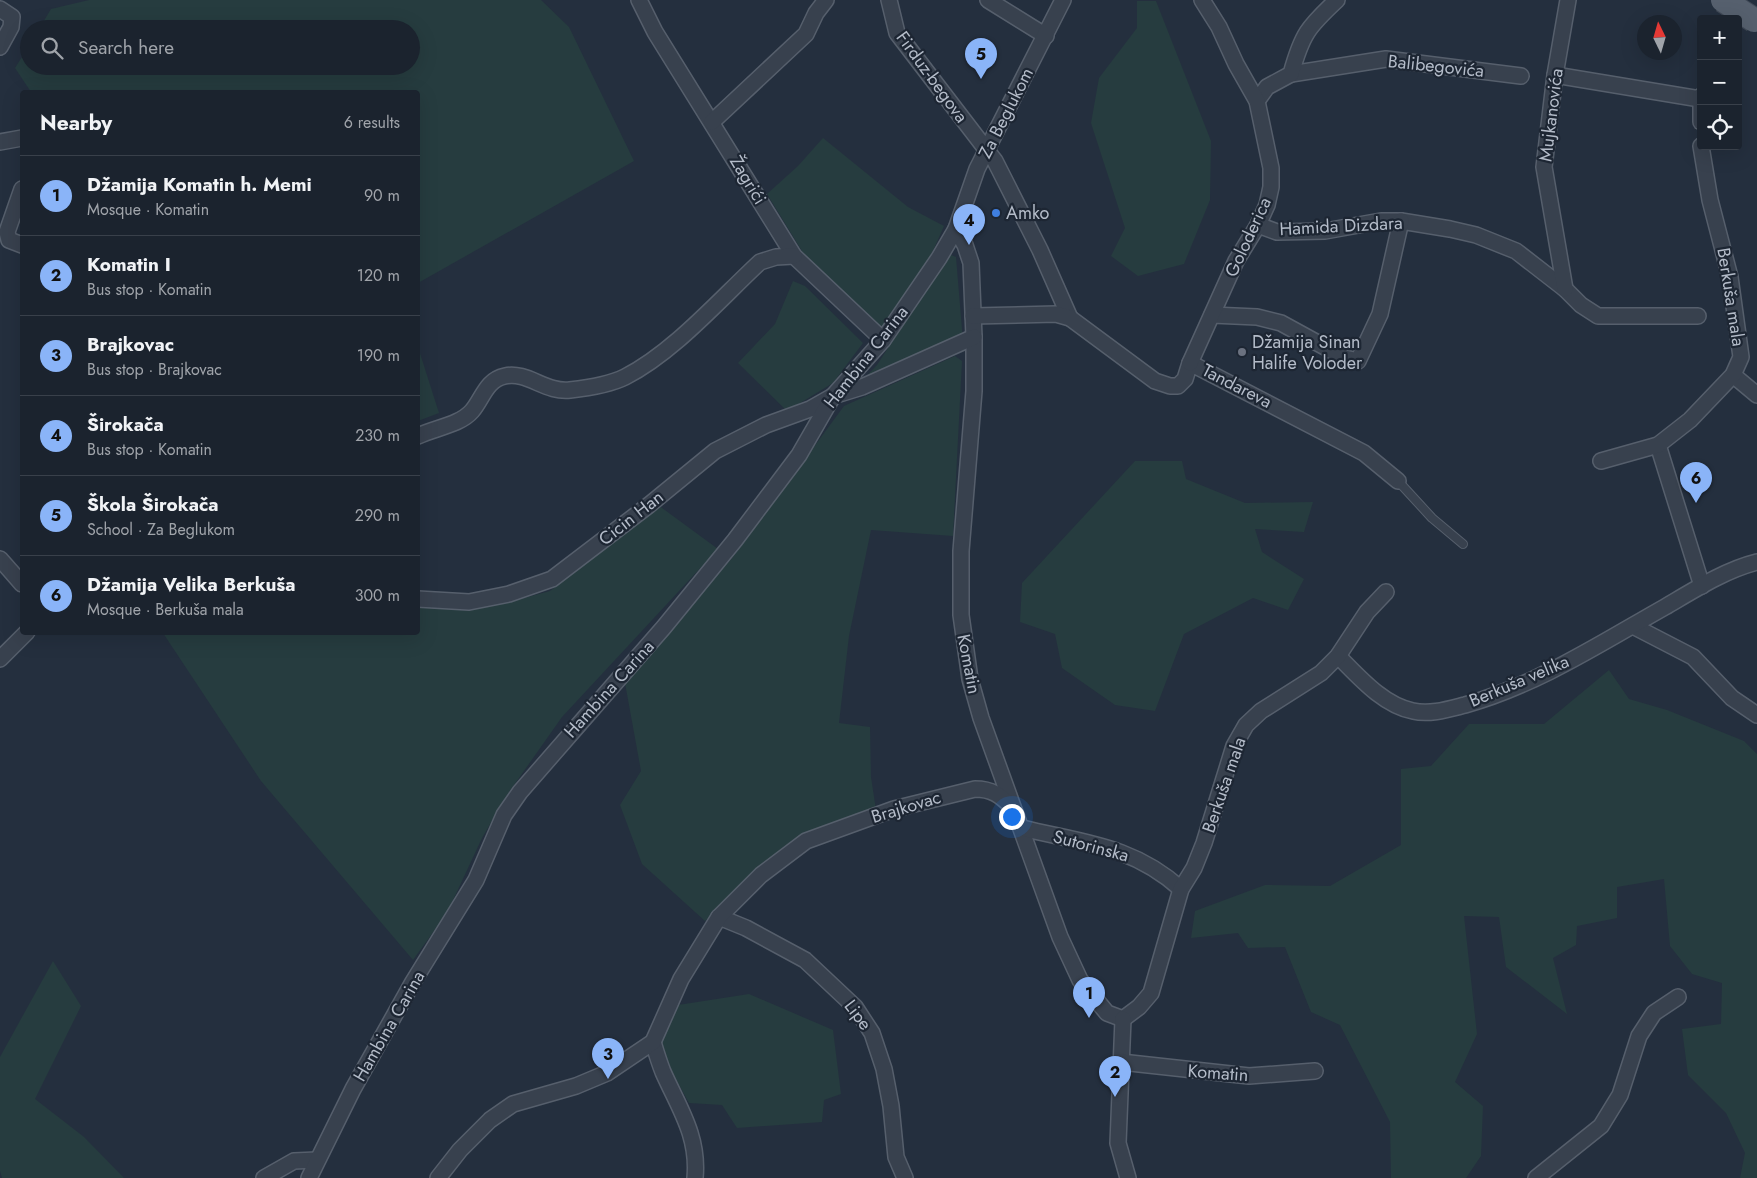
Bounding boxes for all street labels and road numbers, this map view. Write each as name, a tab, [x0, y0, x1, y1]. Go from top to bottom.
street label: Firduz-begova	[890, 26, 974, 128]
street label: Balibegovića	[1387, 48, 1485, 84]
street label: Za Beglukom	[972, 63, 1040, 163]
street label: Mujkanovića	[1532, 67, 1570, 163]
street label: Žagrići	[723, 151, 773, 209]
street label: Goloderica	[1218, 193, 1278, 281]
street label: Hamida Dizdara	[1279, 210, 1403, 242]
street label: Berkuša mala	[1710, 246, 1752, 348]
street label: Hambina Carina	[818, 300, 914, 414]
street label: Tandareva	[1198, 357, 1276, 415]
street label: Cicin Han	[593, 484, 669, 552]
street label: Komatin	[950, 632, 988, 696]
street label: Hambina Carina	[558, 634, 660, 744]
street label: Berkuša velika	[1465, 648, 1573, 714]
street label: Berkuša mala	[1196, 734, 1252, 836]
street label: Brajkovac	[868, 784, 944, 830]
street label: Sutorinska	[1050, 823, 1132, 869]
street label: Hambina Carina	[347, 966, 431, 1086]
street label: Lipe	[838, 994, 878, 1036]
street label: Komatin	[1187, 1058, 1249, 1088]

